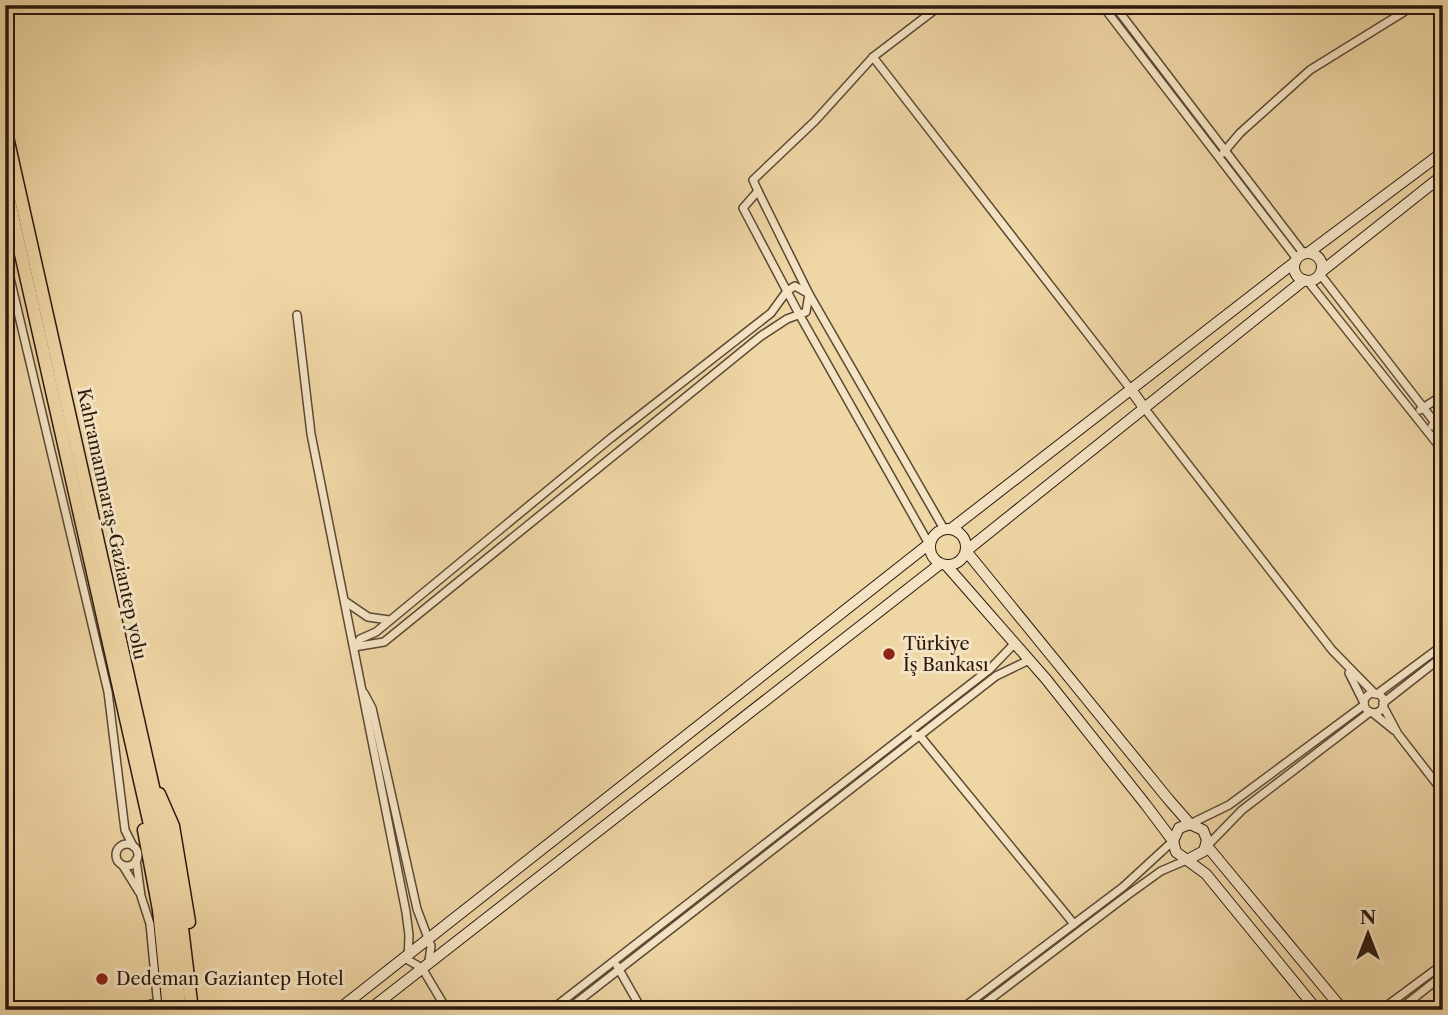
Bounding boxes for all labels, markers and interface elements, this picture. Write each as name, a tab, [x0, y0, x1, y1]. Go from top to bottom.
street label: Kahramanmaraş-Gaziantep yolu	[72, 386, 152, 662]
place label: Türkiye İş Bankası	[903, 633, 989, 676]
marker: Türkiye İş Bankası	[881, 646, 897, 662]
north arrow	[1332, 900, 1402, 970]
text: N	[1360, 906, 1376, 929]
place label: Dedeman Gaziantep Hotel	[116, 968, 344, 990]
marker: Dedeman Gaziantep Hotel	[94, 971, 110, 987]

